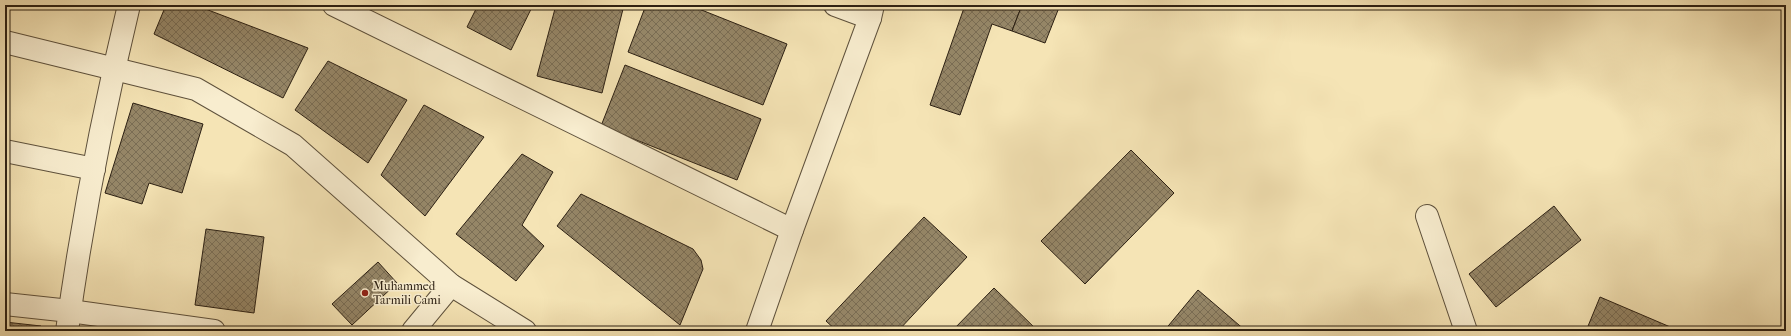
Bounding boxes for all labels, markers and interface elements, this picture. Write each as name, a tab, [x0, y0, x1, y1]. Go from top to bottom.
place label: Muhammed Tarmili Cami	[373, 279, 441, 307]
marker: Muhammed Tarmili Cami	[360, 288, 370, 298]

